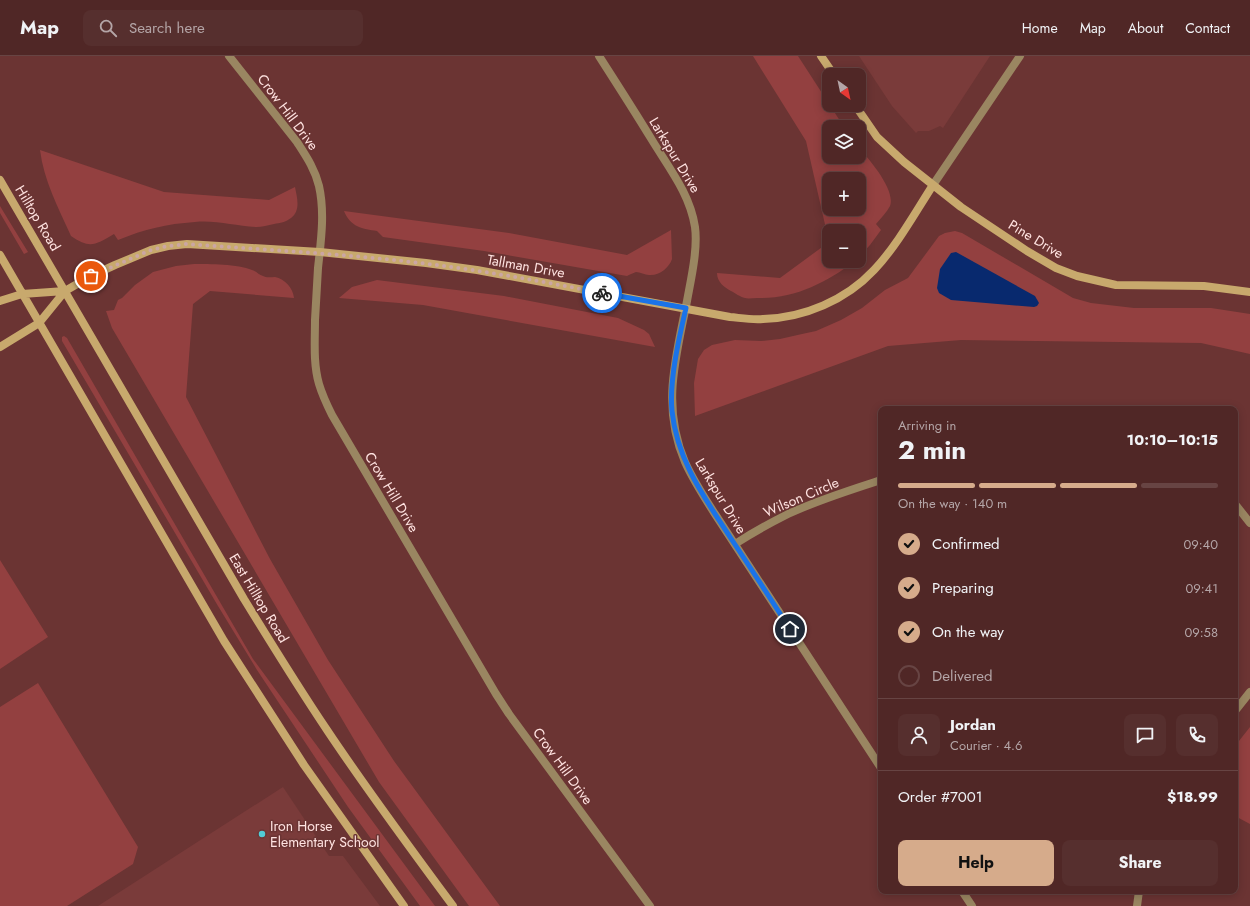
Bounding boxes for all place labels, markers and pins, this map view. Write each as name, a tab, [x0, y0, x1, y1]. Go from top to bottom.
pin	[74, 259, 108, 293]
pin	[773, 612, 807, 646]
place label: Iron Horse Elementary School	[270, 816, 380, 852]
marker: Iron Horse Elementary School	[257, 829, 267, 839]

